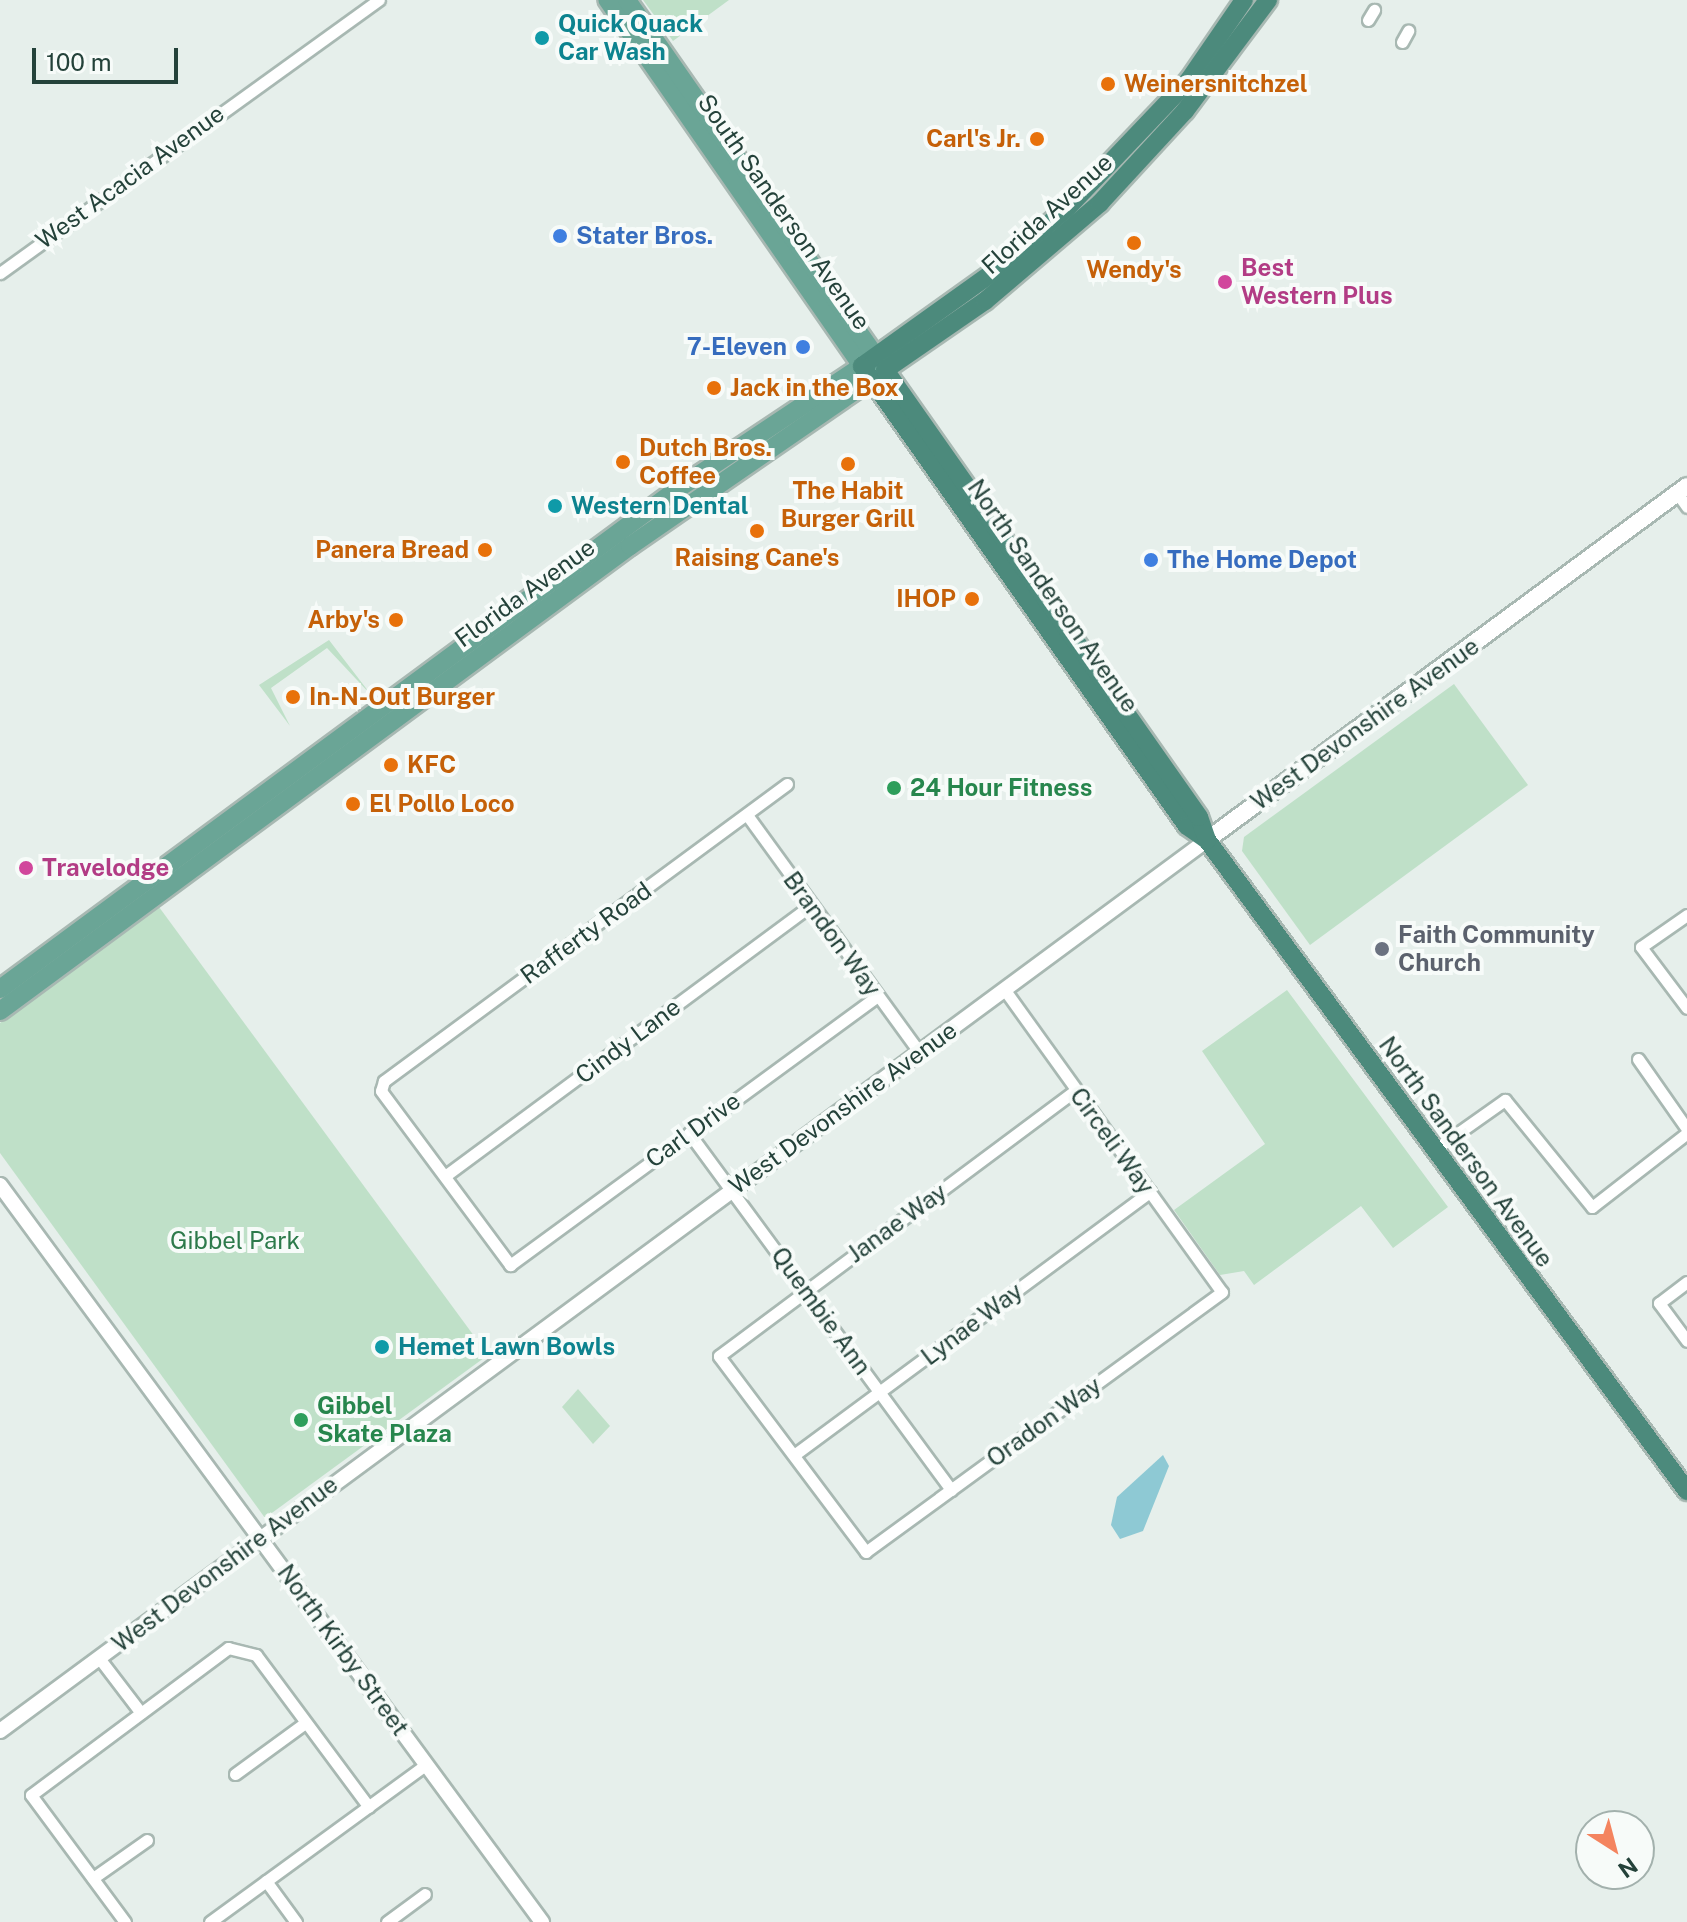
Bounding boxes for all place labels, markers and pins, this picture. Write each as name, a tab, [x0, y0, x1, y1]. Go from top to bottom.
place label: Quick Quack Car Wash	[558, 10, 703, 66]
marker: Quick Quack Car Wash	[533, 29, 551, 47]
place label: Weinersnitchzel	[1124, 70, 1308, 98]
marker: Weinersnitchzel	[1099, 75, 1117, 93]
place label: Carl's Jr.	[926, 125, 1021, 153]
marker: Carl's Jr.	[1028, 130, 1046, 148]
place label: Stater Bros.	[576, 222, 713, 250]
marker: Stater Bros.	[551, 227, 569, 245]
marker: Wendy's	[1125, 234, 1143, 252]
place label: Best Western Plus	[1241, 254, 1393, 310]
place label: Wendy's	[1086, 256, 1182, 284]
marker: Best Western Plus	[1216, 273, 1234, 291]
place label: 7-Eleven	[687, 333, 787, 361]
marker: 7-Eleven	[794, 338, 812, 356]
place label: Jack in the Box	[730, 374, 899, 402]
marker: Jack in the Box	[705, 379, 723, 397]
place label: Dutch Bros. Coffee	[639, 434, 772, 490]
marker: Dutch Bros. Coffee	[614, 453, 632, 471]
marker: The Habit Burger Grill	[839, 455, 857, 473]
place label: The Habit Burger Grill	[781, 477, 915, 533]
place label: Western Dental	[571, 492, 749, 520]
marker: Western Dental	[546, 497, 564, 515]
marker: Raising Cane's	[748, 522, 766, 540]
place label: Panera Bread	[315, 536, 469, 564]
marker: Panera Bread	[476, 541, 494, 559]
place label: Raising Cane's	[675, 544, 839, 572]
place label: The Home Depot	[1167, 546, 1357, 574]
marker: The Home Depot	[1142, 551, 1160, 569]
place label: IHOP	[896, 585, 956, 613]
marker: IHOP	[963, 590, 981, 608]
place label: Arby's	[307, 606, 380, 634]
marker: Arby's	[387, 611, 405, 629]
place label: In-N-Out Burger	[309, 683, 495, 711]
marker: In-N-Out Burger	[284, 688, 302, 706]
place label: KFC	[407, 751, 456, 779]
marker: KFC	[382, 756, 400, 774]
place label: 24 Hour Fitness	[910, 774, 1092, 802]
marker: 24 Hour Fitness	[885, 779, 903, 797]
place label: El Pollo Loco	[369, 790, 515, 818]
marker: El Pollo Loco	[344, 795, 362, 813]
place label: Travelodge	[42, 854, 169, 882]
marker: Travelodge	[17, 859, 35, 877]
place label: Faith Community Church	[1398, 921, 1595, 977]
marker: Faith Community Church	[1373, 940, 1391, 958]
place label: Hemet Lawn Bowls	[398, 1333, 615, 1361]
marker: Hemet Lawn Bowls	[373, 1338, 391, 1356]
place label: Gibbel Skate Plaza	[317, 1392, 452, 1448]
marker: Gibbel Skate Plaza	[292, 1411, 310, 1429]

